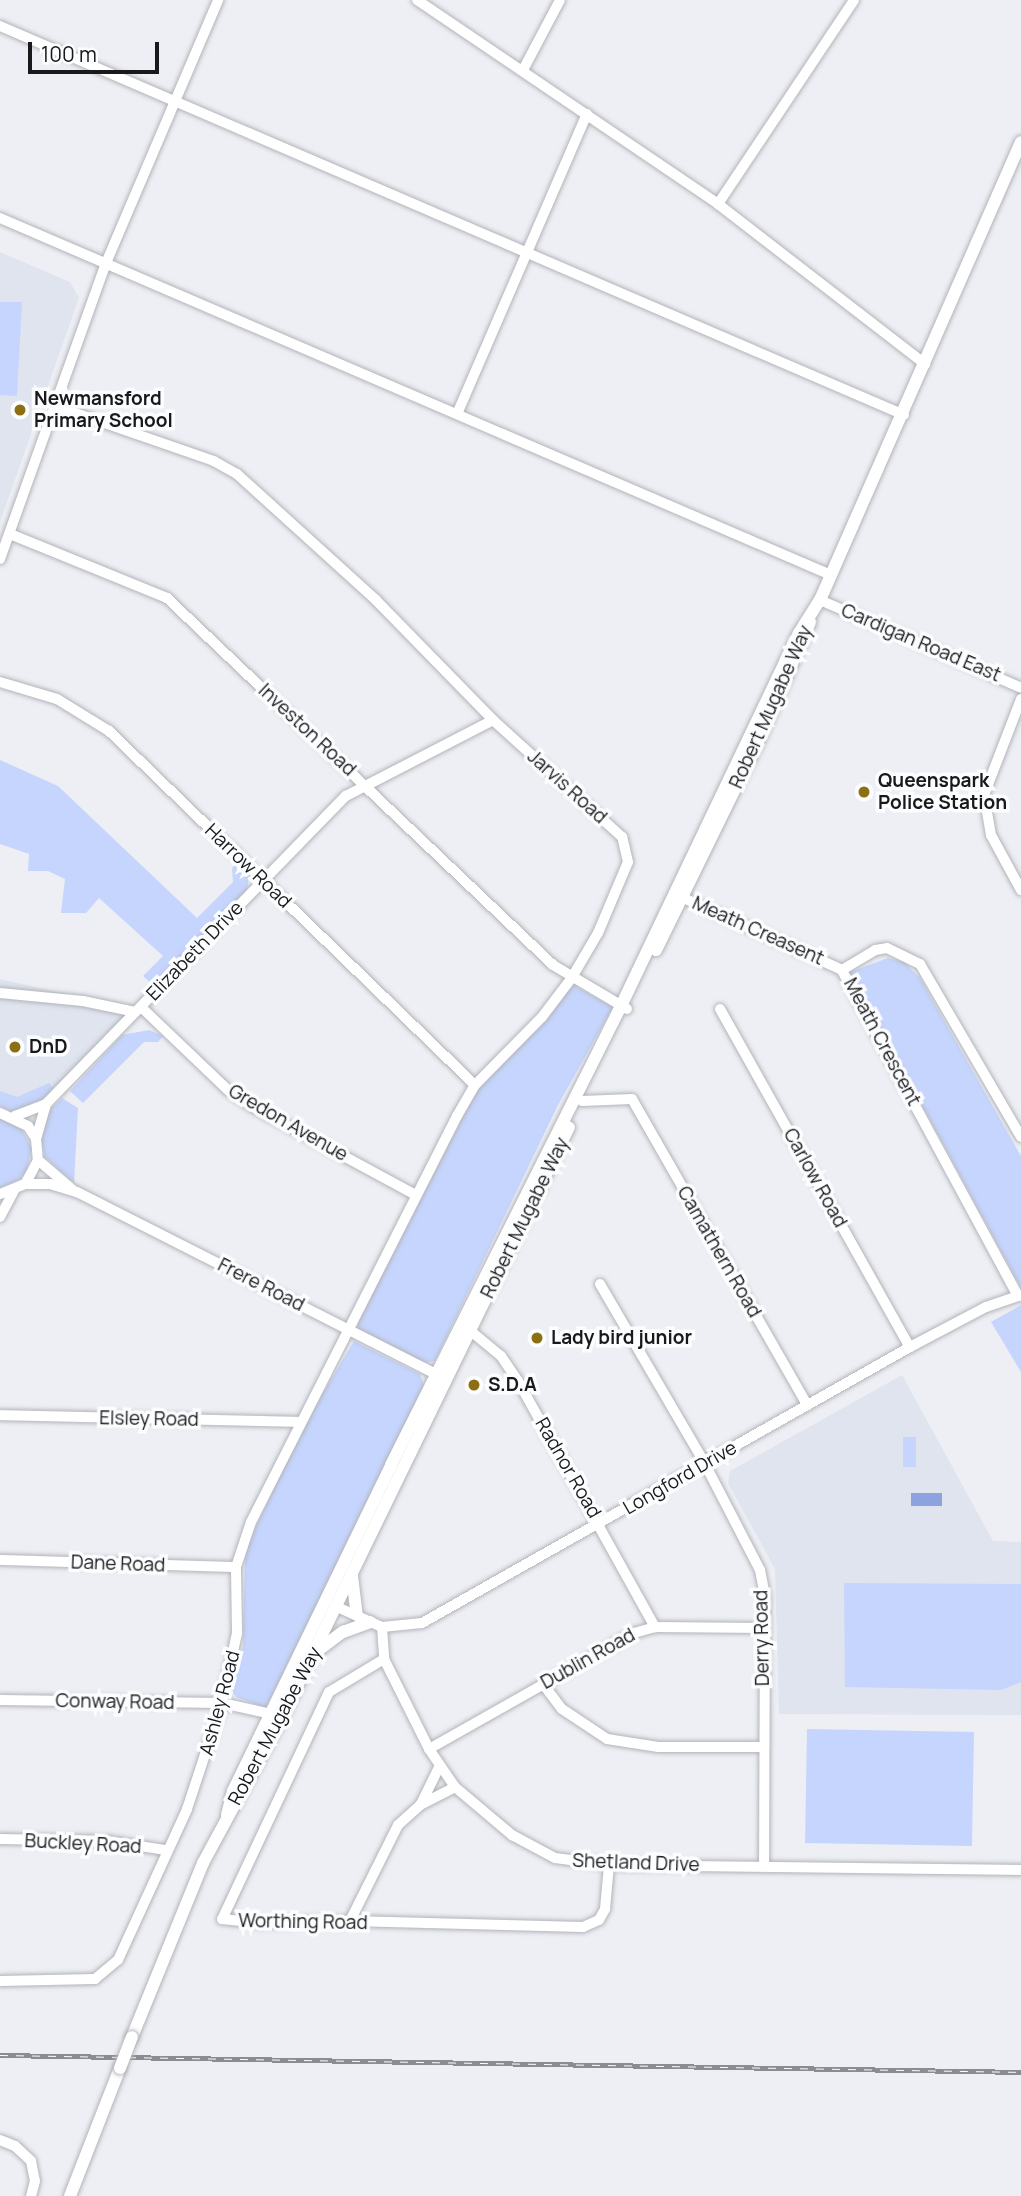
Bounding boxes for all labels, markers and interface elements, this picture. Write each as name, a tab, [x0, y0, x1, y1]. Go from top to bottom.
scale bar	[32, 28, 163, 72]
text: 100 m	[41, 40, 97, 68]
place label: Newmansford Primary School	[34, 388, 173, 432]
marker: Newmansford Primary School	[12, 402, 28, 418]
street label: Cardigan Road East	[838, 599, 1004, 687]
street label: Robert Mugabe Way	[725, 622, 817, 792]
street label: Investon Road	[254, 679, 360, 781]
street label: Jarvis Road	[523, 745, 611, 829]
place label: Queenspark Police Station	[878, 770, 1007, 814]
marker: Queenspark Police Station	[856, 784, 872, 800]
street label: Harrow Road	[200, 819, 296, 913]
street label: Meath Creasent	[689, 892, 827, 970]
street label: Elizabeth Drive	[142, 897, 248, 1005]
street label: Meath Crescent	[839, 974, 925, 1110]
place label: DnD	[29, 1036, 68, 1058]
marker: DnD	[7, 1039, 23, 1055]
street label: Gredon Avenue	[224, 1080, 352, 1166]
street label: Carlow Road	[778, 1124, 852, 1232]
street label: Robert Mugabe Way	[476, 1134, 574, 1302]
street label: Camathern Road	[672, 1182, 766, 1322]
street label: Frere Road	[214, 1254, 308, 1316]
place label: Lady bird junior	[551, 1327, 692, 1349]
marker: Lady bird junior	[529, 1330, 545, 1346]
place label: S.D.A	[488, 1374, 537, 1396]
marker: S.D.A	[466, 1377, 482, 1393]
street label: Elsley Road	[99, 1407, 199, 1431]
street label: Radnor Road	[530, 1414, 606, 1522]
street label: Longford Drive	[619, 1436, 741, 1520]
street label: Dane Road	[70, 1551, 166, 1577]
street label: Derry Road	[750, 1590, 774, 1686]
street label: Dublin Road	[537, 1624, 639, 1694]
street label: Robert Mugabe Way	[224, 1643, 326, 1809]
street label: Ashley Road	[195, 1648, 245, 1758]
street label: Conway Road	[55, 1690, 175, 1714]
street label: Buckley Road	[24, 1830, 142, 1858]
street label: Shetland Drive	[572, 1849, 700, 1877]
street label: Worthing Road	[238, 1909, 368, 1935]

